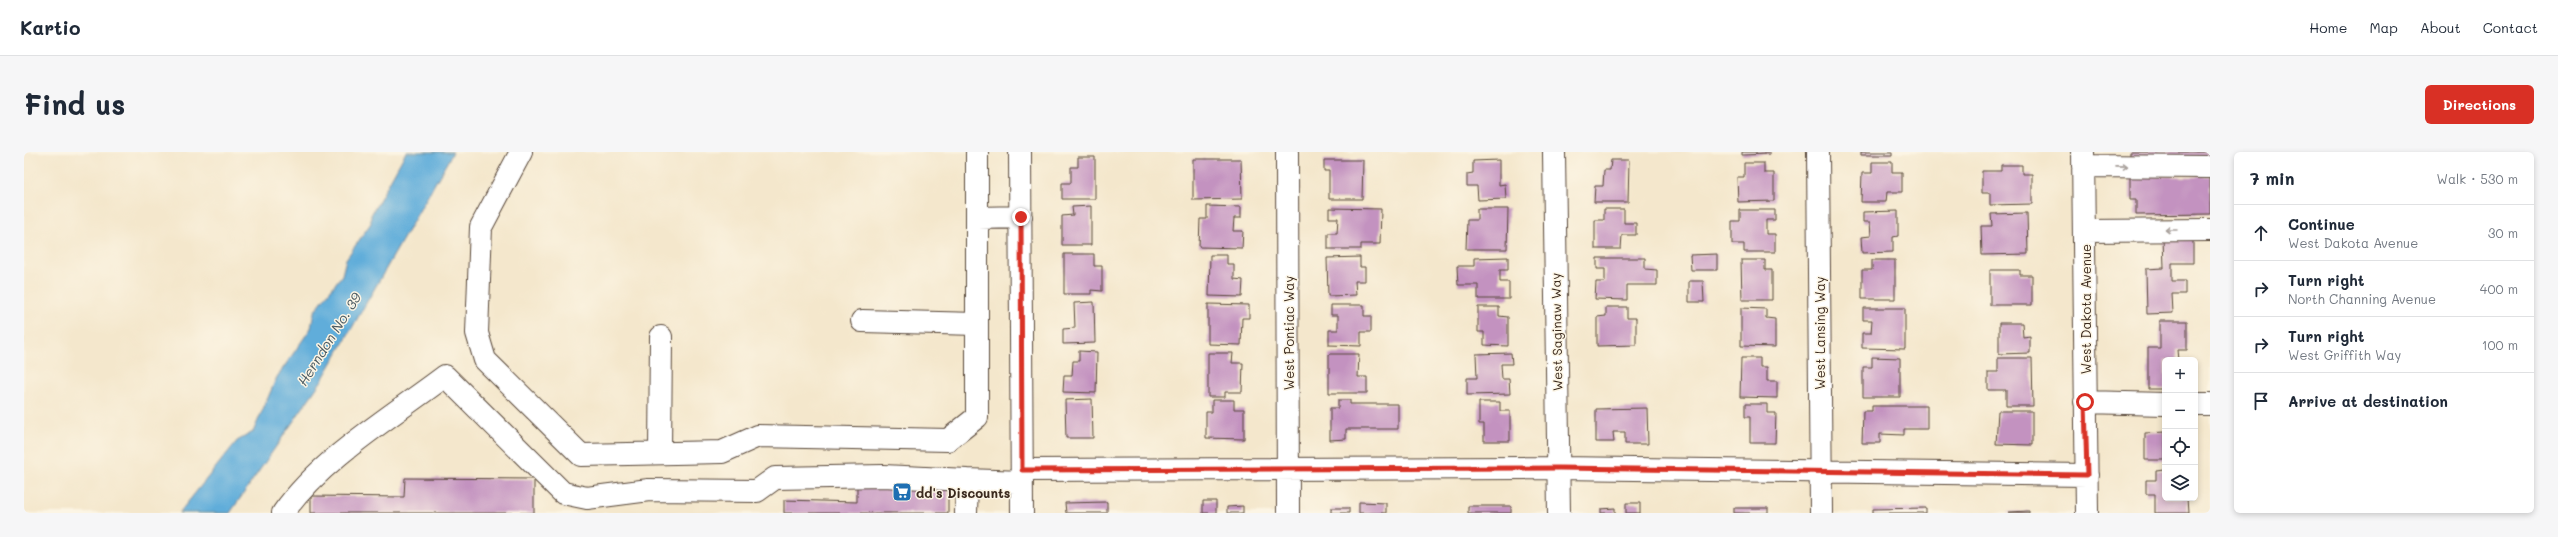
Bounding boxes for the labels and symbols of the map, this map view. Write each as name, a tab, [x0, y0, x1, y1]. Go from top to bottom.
one-way arrow	[2115, 162, 2128, 170]
route end	[1012, 208, 1030, 226]
one-way arrow	[2165, 226, 2178, 234]
street label: West Dakota Avenue	[2077, 244, 2094, 374]
street label: West Saginaw Way	[1546, 272, 1566, 391]
street label: West Pontiac Way	[1280, 276, 1297, 390]
street label: West Lansing Way	[1811, 276, 1828, 390]
water label: Herndon No. 39	[293, 288, 366, 389]
route start	[2076, 393, 2094, 411]
supermarket icon: dd's Discounts	[891, 481, 913, 503]
place label: dd's Discounts	[916, 484, 1010, 501]

